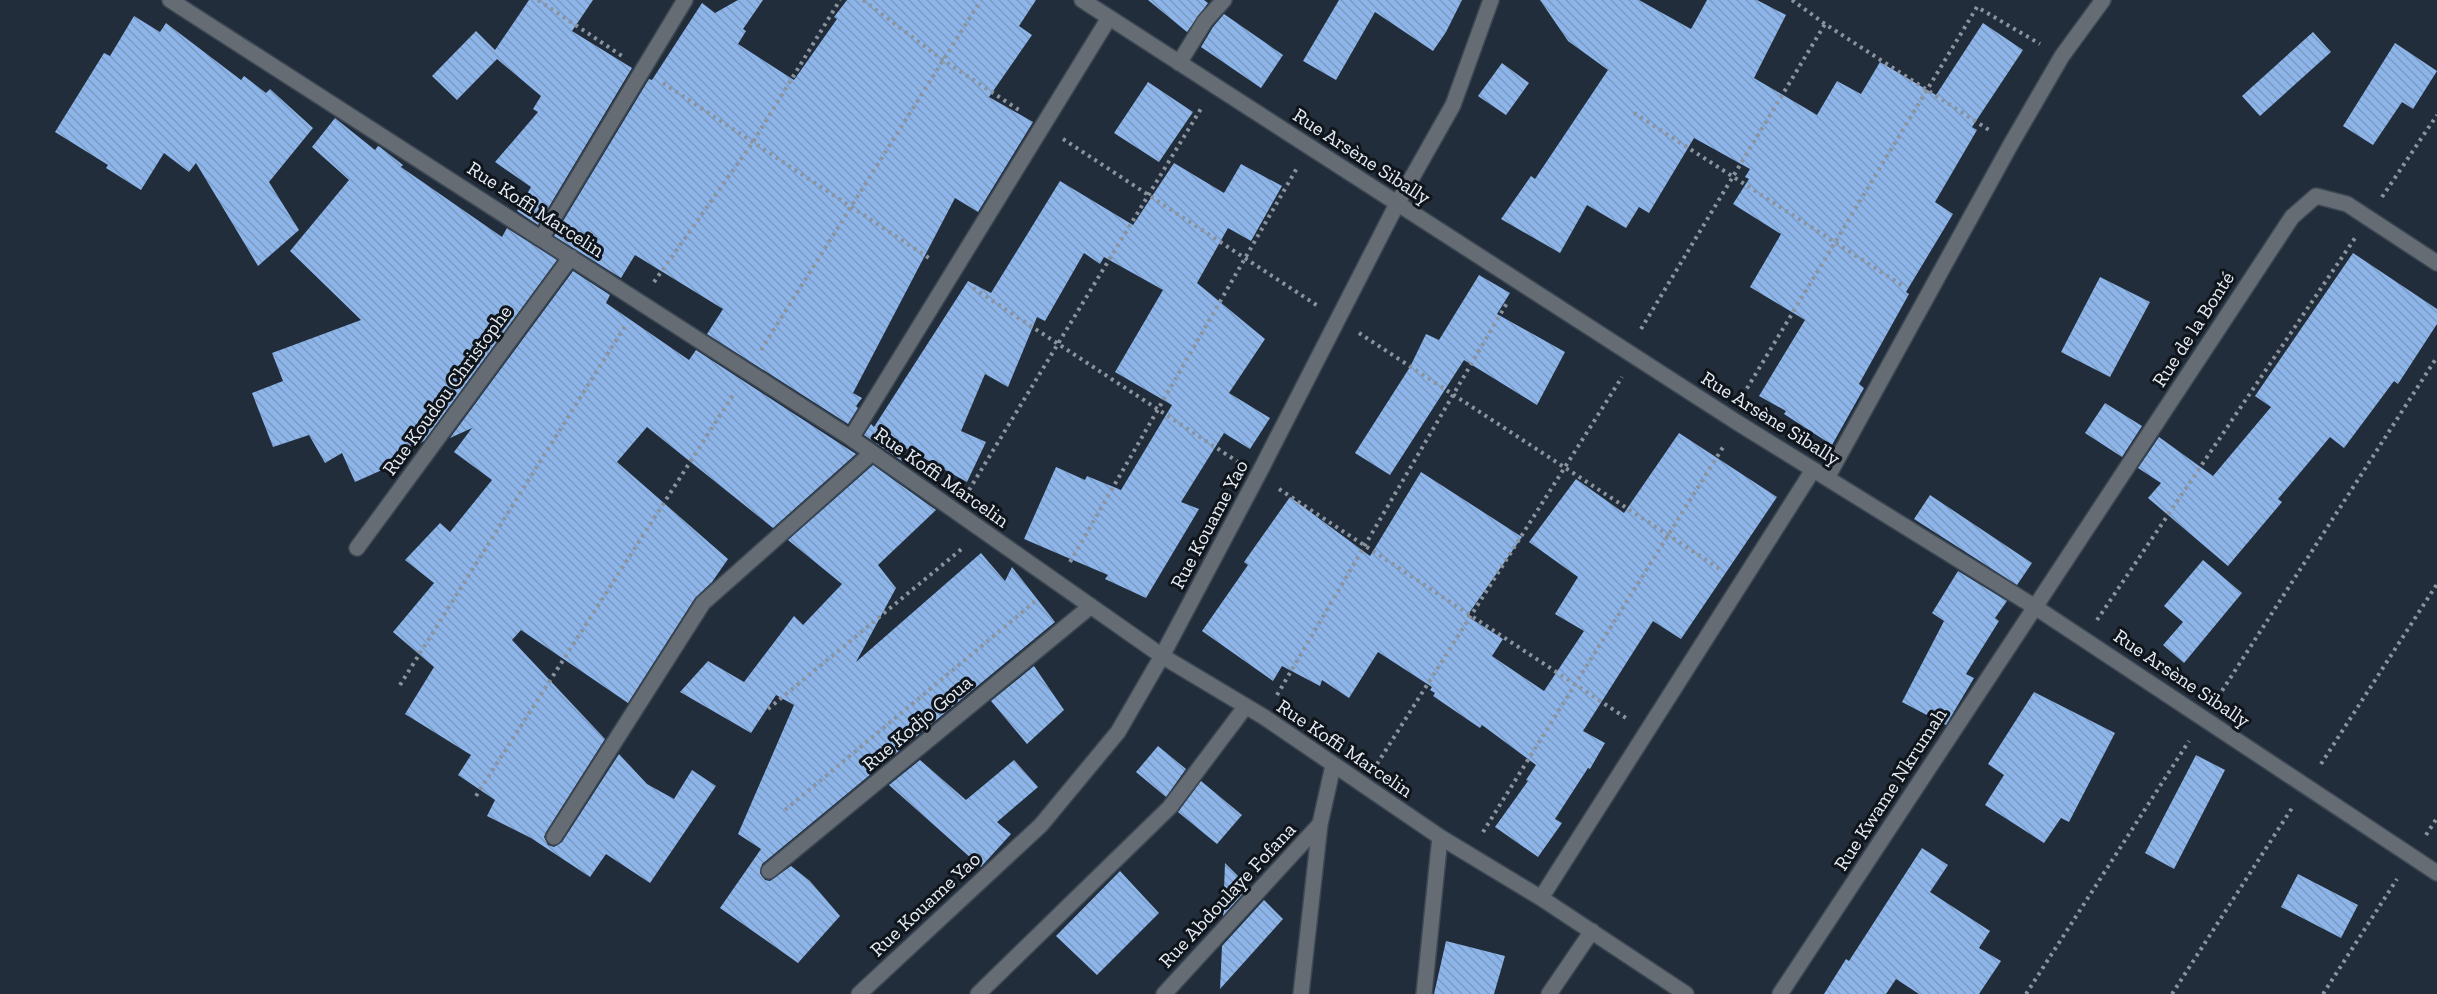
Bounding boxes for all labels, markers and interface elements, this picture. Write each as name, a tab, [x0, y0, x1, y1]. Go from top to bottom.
street label: Rue Arsène Sibally	[1289, 103, 1436, 210]
street label: Rue Koffi Marcelin	[463, 156, 609, 263]
street label: Rue de la Bonté	[2147, 267, 2239, 391]
street label: Rue Koudou Christophe	[377, 300, 517, 480]
street label: Rue Arsène Sibally	[1697, 366, 1845, 471]
street label: Rue Koffi Marcelin	[870, 422, 1014, 533]
street label: Rue Kouame Yao	[1165, 456, 1253, 592]
street label: Rue Arsène Sibally	[2109, 624, 2255, 733]
street label: Rue Kodjo Goua	[857, 670, 977, 776]
street label: Rue Koffi Marcelin	[1273, 694, 1418, 803]
street label: Rue Kwame Nkrumah	[1829, 703, 1952, 875]
street label: Rue Abdoulaye Fofana	[1154, 817, 1301, 973]
street label: Rue Kouame Yao	[865, 847, 985, 961]

